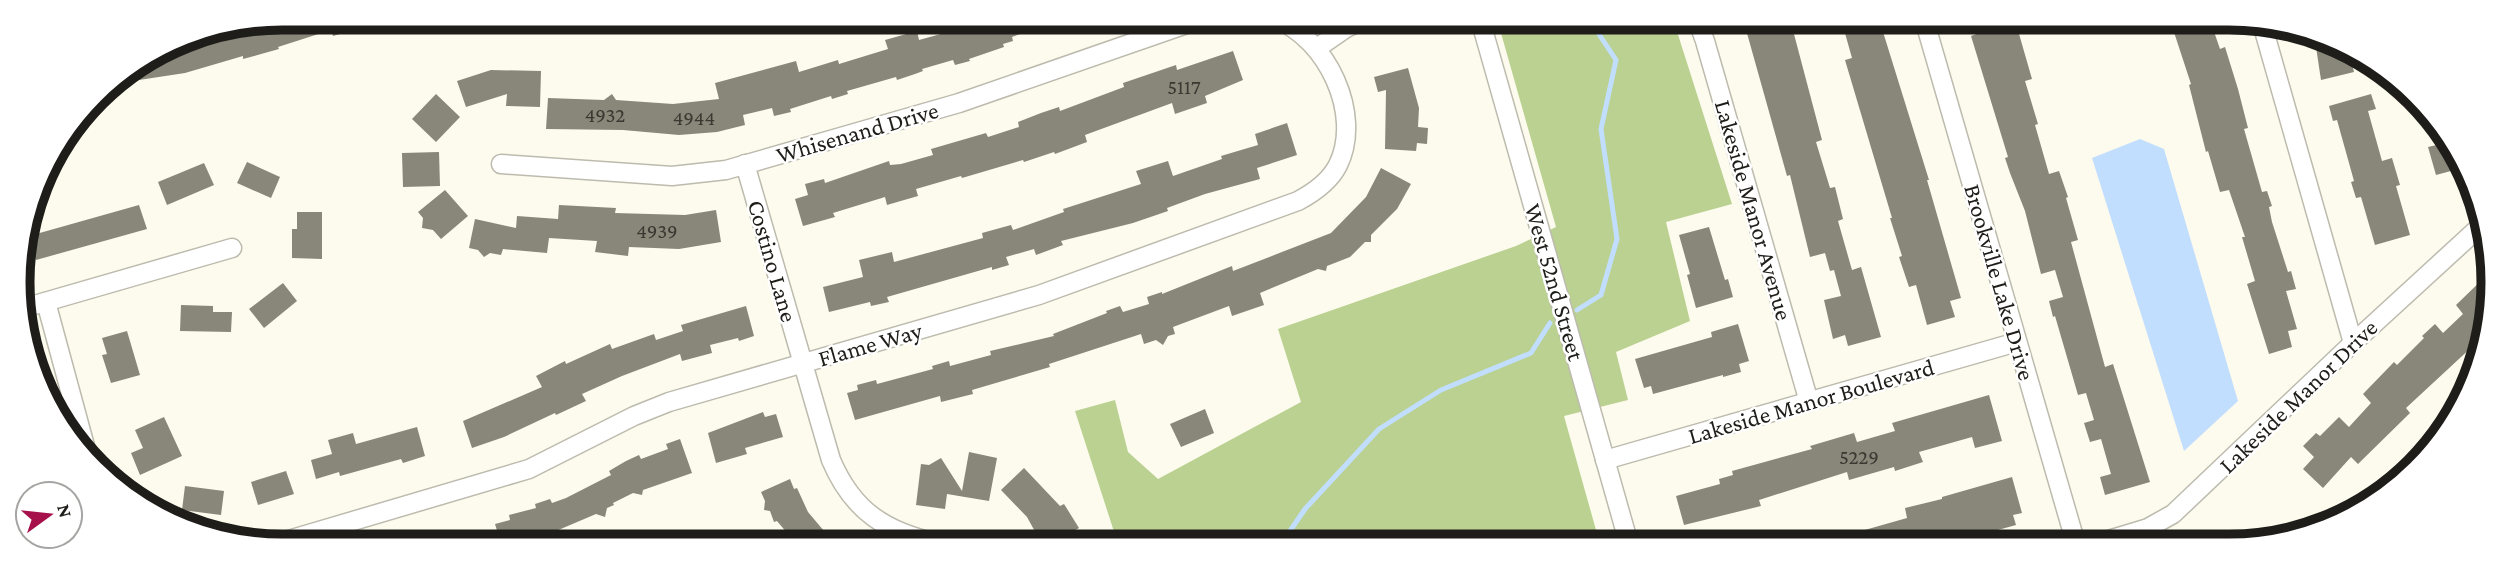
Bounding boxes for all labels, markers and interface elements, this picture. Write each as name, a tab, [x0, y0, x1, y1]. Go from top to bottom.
house number: 5117	[1167, 75, 1201, 99]
street label: Whisenand Drive	[773, 96, 941, 168]
street label: Lakeside Manor Avenue	[1710, 97, 1798, 323]
house number: 4932	[585, 103, 625, 127]
house number: 4944	[673, 106, 715, 130]
street label: Brookville Lake Drive	[1959, 181, 2041, 383]
street label: Costino Lane	[743, 197, 803, 325]
street label: West 52nd Street	[1520, 200, 1591, 365]
house number: 4939	[636, 219, 678, 243]
street label: Lakeside Manor Drive	[2213, 314, 2383, 478]
street label: Flame Way	[815, 316, 926, 372]
street label: Lakeside Manor Boulevard	[1685, 353, 1937, 449]
house number: 5229	[1839, 445, 1879, 469]
north arrow	[14, 480, 84, 550]
text: N	[53, 502, 77, 520]

